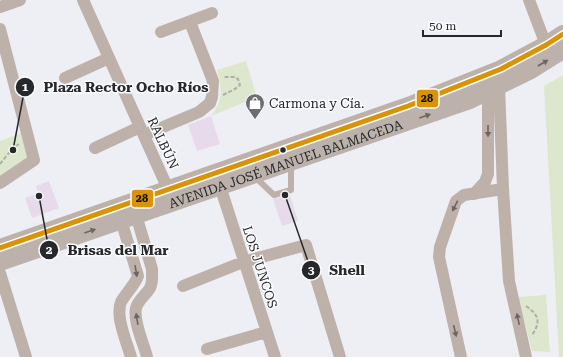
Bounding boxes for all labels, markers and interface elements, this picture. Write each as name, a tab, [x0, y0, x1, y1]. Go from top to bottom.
scale bar	[423, 12, 501, 38]
text: 50 m	[429, 19, 456, 33]
one-way arrow	[537, 59, 549, 66]
callout: Plaza Rector Ocho Ríos	[15, 74, 216, 100]
text: Plaza Rector Ocho Ríos	[43, 79, 209, 95]
text: 1	[22, 80, 29, 94]
line badge: 28	[416, 89, 439, 108]
shop icon: Carmona y Cía.	[244, 92, 266, 120]
text: 28	[421, 92, 433, 105]
place label: Carmona y Cía.	[269, 96, 364, 111]
one-way arrow	[419, 112, 431, 118]
street label: RALBÚN	[144, 114, 182, 171]
street label: AVENIDA JOSÉ MANUEL BALMACEDA	[167, 116, 404, 211]
one-way arrow	[485, 125, 491, 138]
unlabelled marker	[278, 145, 288, 155]
line badge: 28	[131, 189, 154, 208]
text: 28	[136, 192, 148, 205]
one-way arrow	[452, 200, 458, 211]
street label: LOS JUNCOS	[240, 224, 280, 310]
one-way arrow	[84, 228, 96, 234]
callout: Brisas del Mar	[39, 237, 176, 263]
text: Brisas del Mar	[67, 242, 169, 258]
text: 2	[46, 243, 53, 257]
callout: Shell	[301, 257, 372, 283]
text: Shell	[329, 262, 365, 278]
text: 3	[308, 263, 315, 277]
one-way arrow	[133, 265, 139, 277]
one-way arrow	[134, 313, 140, 326]
one-way arrow	[514, 313, 520, 325]
one-way arrow	[452, 325, 458, 337]

